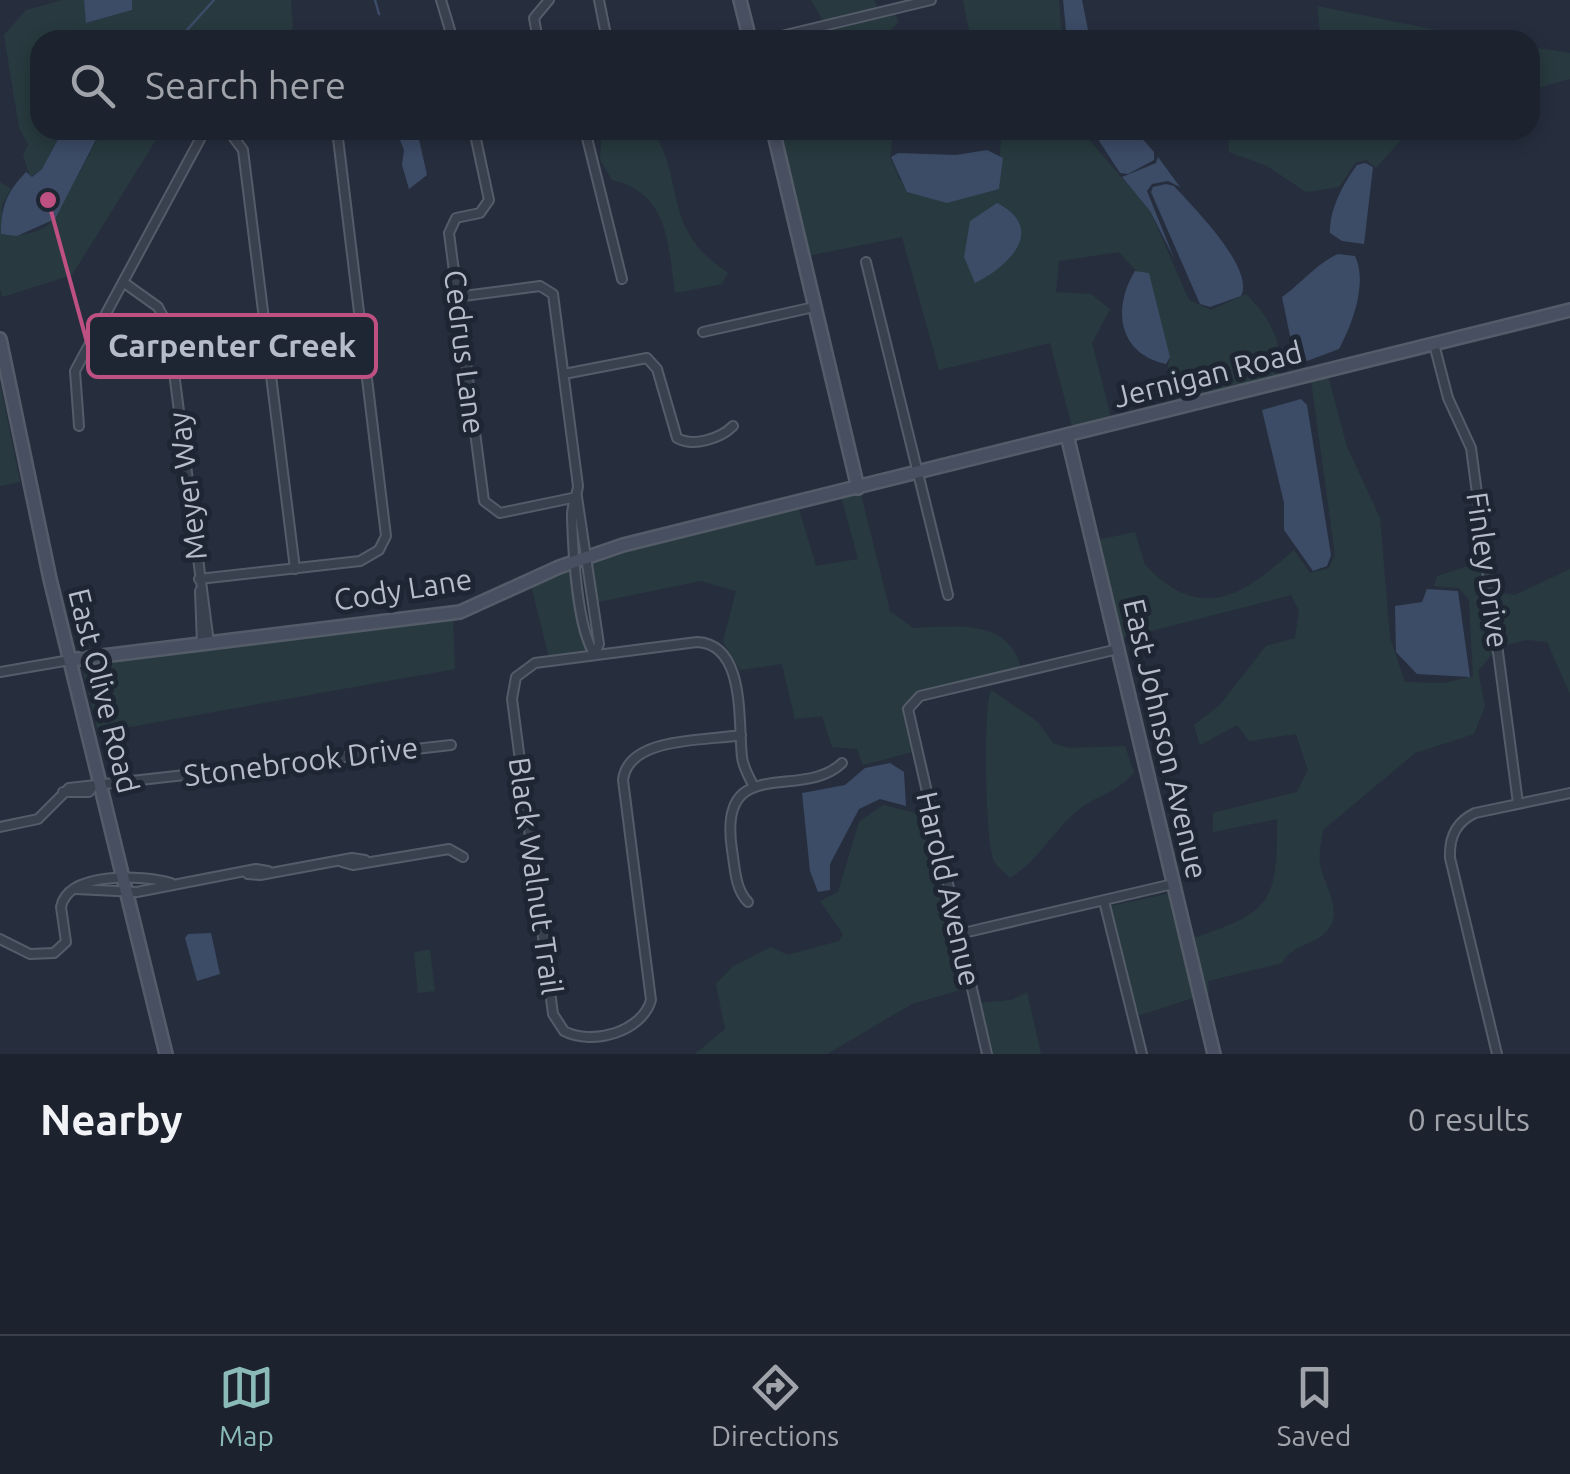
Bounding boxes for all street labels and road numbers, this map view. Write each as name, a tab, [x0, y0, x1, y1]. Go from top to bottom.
street label: Cedrus Lane	[438, 268, 492, 436]
street label: Jernigan Road	[1110, 334, 1305, 414]
street label: Meyer Way	[161, 410, 213, 562]
street label: Finley Drive	[1460, 490, 1516, 650]
street label: Cody Lane	[331, 561, 474, 617]
street label: East Olive Road	[62, 585, 146, 796]
street label: East Johnson Avenue	[1117, 596, 1215, 882]
street label: Stonebrook Drive	[182, 730, 420, 792]
street label: Black Walnut Trail	[503, 755, 569, 997]
street label: Harold Avenue	[910, 788, 988, 989]

